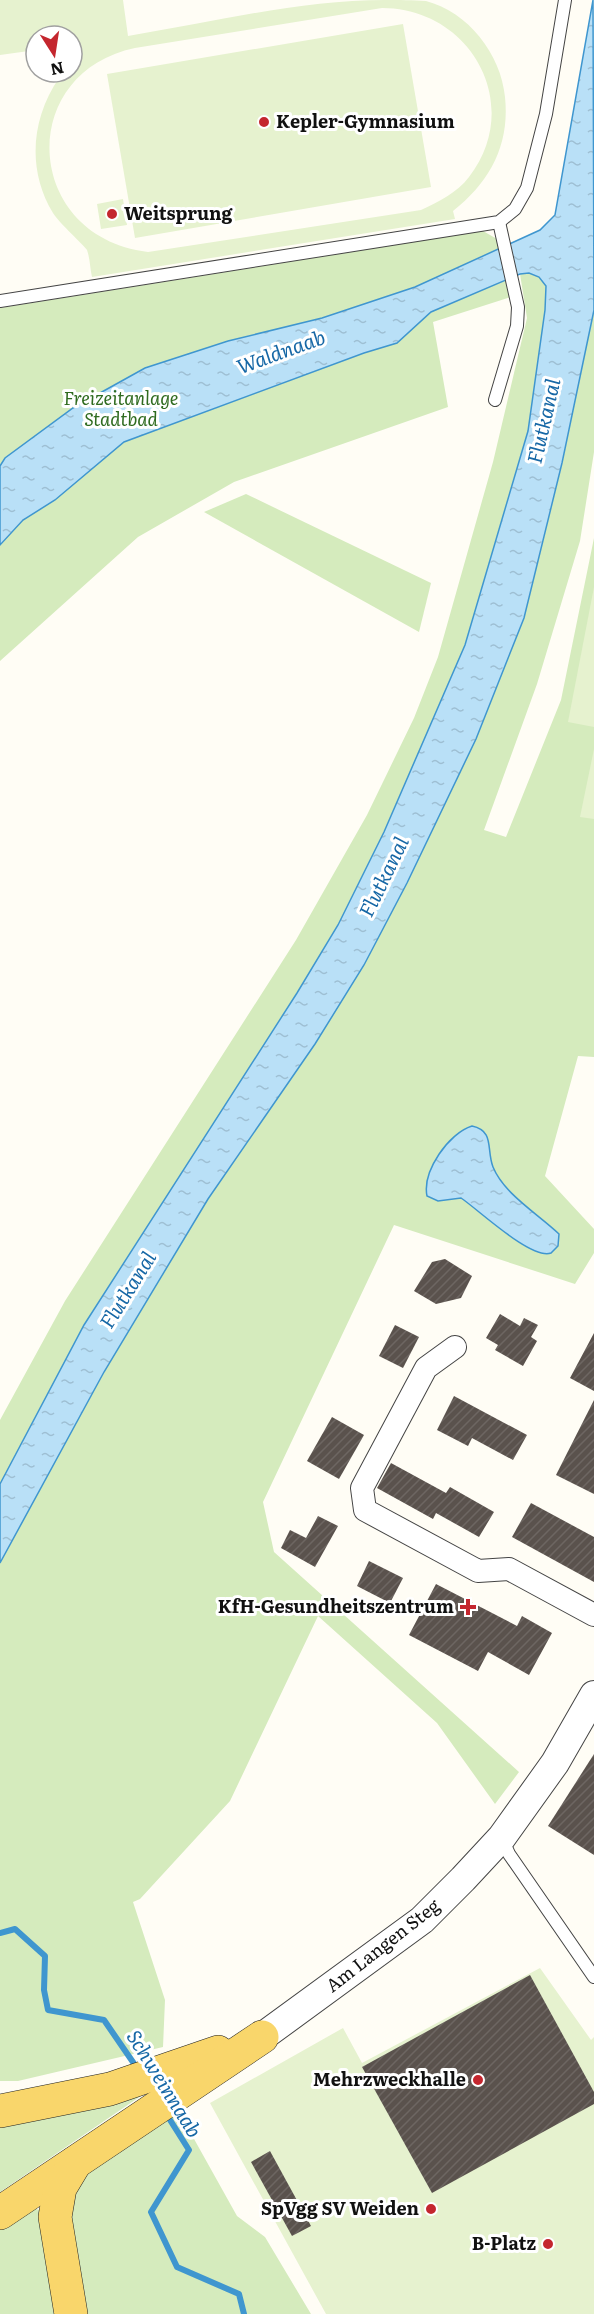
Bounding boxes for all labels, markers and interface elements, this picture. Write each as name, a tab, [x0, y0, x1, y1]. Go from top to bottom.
north arrow	[24, 24, 84, 84]
text: N	[48, 57, 66, 83]
place label: Kepler-Gymnasium	[276, 107, 455, 134]
marker: Kepler-Gymnasium	[257, 115, 271, 129]
place label: Weitsprung	[124, 199, 234, 226]
marker: Weitsprung	[105, 207, 119, 221]
water label: Waldnaab	[232, 320, 329, 380]
water label: Flutkanal	[518, 375, 566, 466]
park label: Freizeitanlage Stadtbad	[64, 384, 178, 432]
water label: Flutkanal	[350, 830, 415, 922]
water label: Flutkanal	[91, 1244, 162, 1334]
place label: KfH-Gesundheitszentrum	[218, 1592, 454, 1619]
marker: KfH-Gesundheitszentrum	[459, 1598, 477, 1616]
street label: Am Langen Steg	[319, 1891, 446, 1998]
water label: Schweinnaab	[121, 2023, 211, 2143]
place label: Mehrzweckhalle	[313, 2065, 466, 2092]
marker: Mehrzweckhalle	[471, 2073, 485, 2087]
place label: SpVgg SV Weiden	[261, 2194, 419, 2221]
marker: SpVgg SV Weiden	[424, 2202, 438, 2216]
place label: B-Platz	[472, 2229, 536, 2256]
marker: B-Platz	[541, 2237, 555, 2251]

